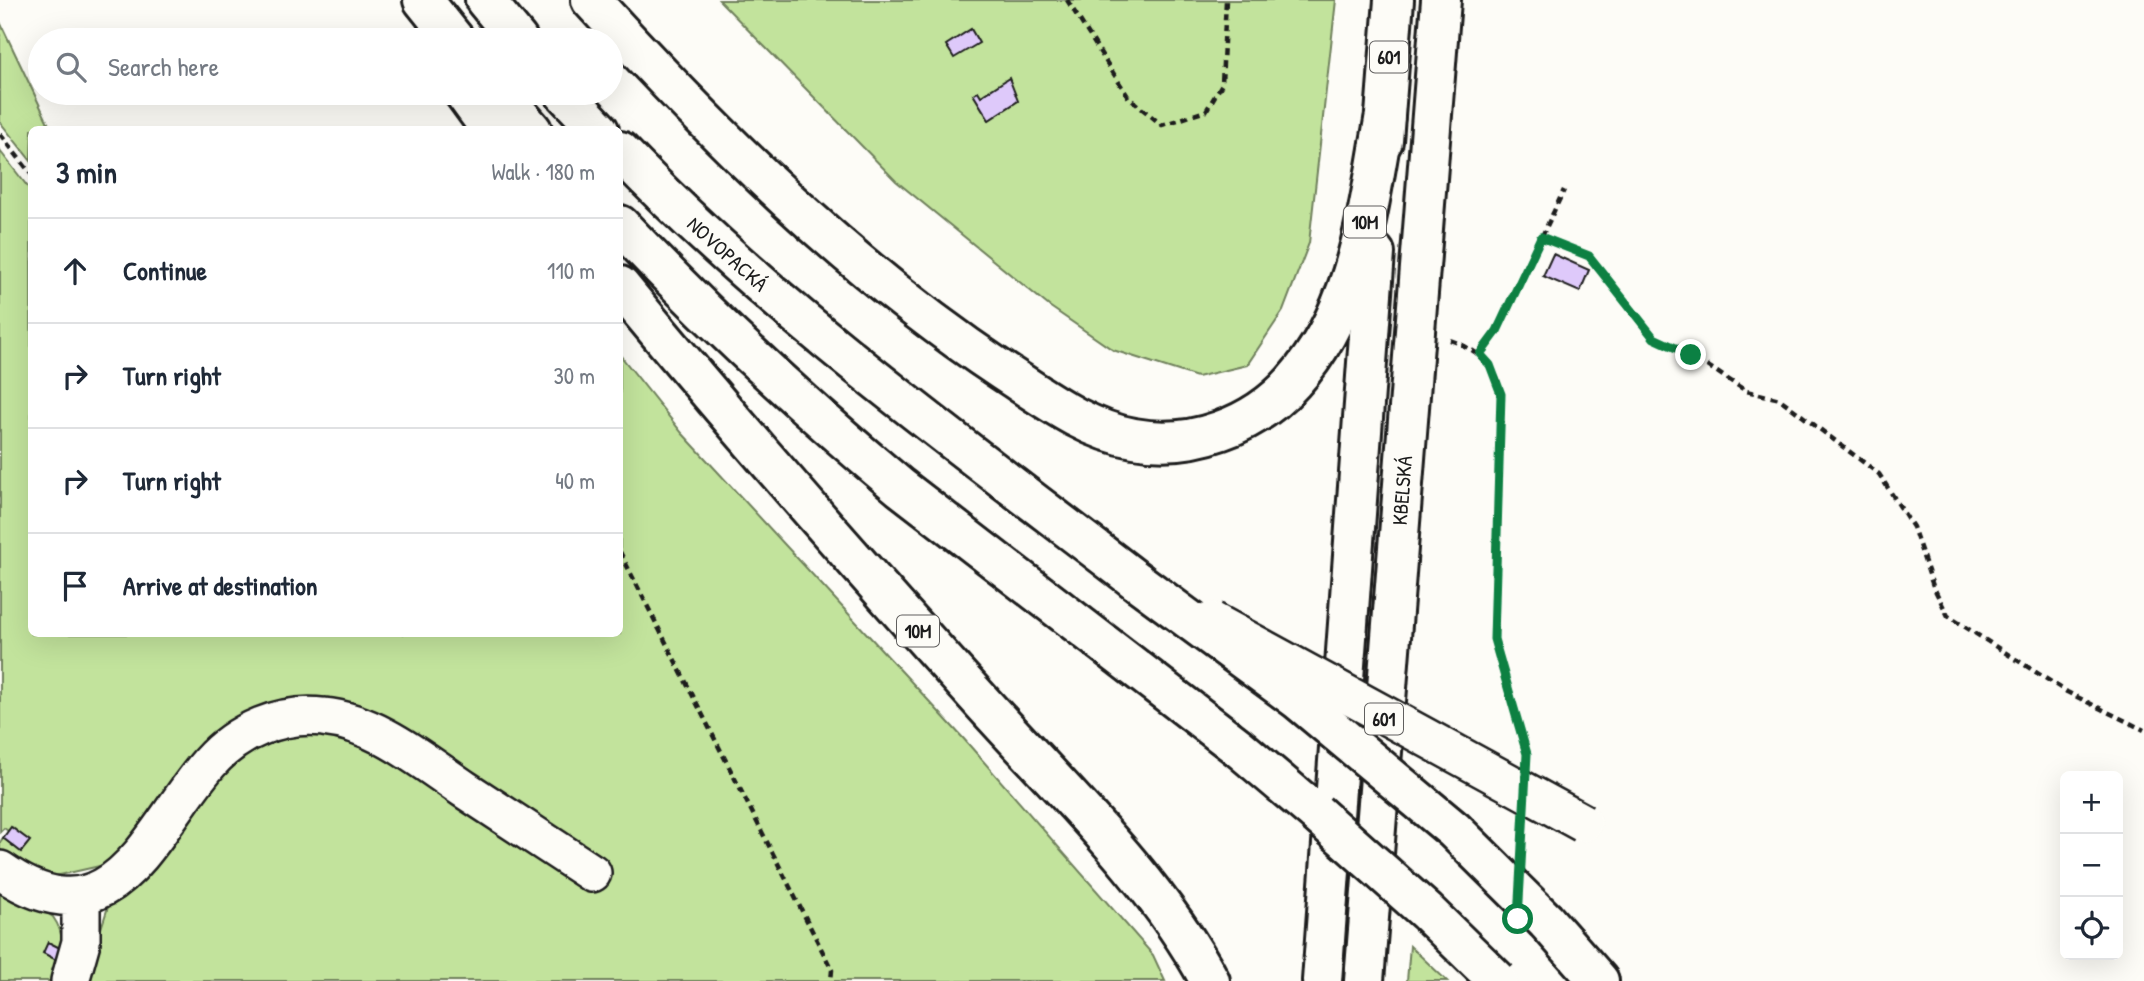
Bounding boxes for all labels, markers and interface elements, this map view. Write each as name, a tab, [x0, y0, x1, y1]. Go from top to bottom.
search box	[28, 28, 623, 105]
road number: 601	[1370, 41, 1408, 72]
icon: search	[52, 48, 90, 86]
text: Search here	[108, 49, 219, 84]
text: 3 min	[56, 152, 117, 192]
text: Walk · 180 m	[491, 156, 595, 187]
road number: 10M	[1344, 206, 1386, 238]
street label: NOVOPACKÁ	[681, 210, 774, 298]
icon: ahead	[56, 252, 94, 290]
text: Continue	[123, 253, 207, 288]
text: 110 m	[547, 255, 595, 286]
route end	[1675, 339, 1706, 370]
icon: right	[56, 357, 94, 395]
text: Turn right	[123, 358, 221, 393]
text: 30 m	[553, 360, 595, 391]
street label: KBELSKÁ	[1385, 455, 1419, 526]
icon: right	[56, 462, 94, 500]
text: Turn right	[123, 463, 221, 498]
text: 40 m	[555, 465, 595, 496]
icon: arrive	[56, 567, 94, 605]
text: Arrive at destination	[123, 568, 318, 603]
road number: 10M	[897, 616, 939, 646]
road number: 601	[1365, 704, 1403, 734]
map controls	[2060, 771, 2123, 960]
button: +	[2060, 771, 2123, 834]
button: −	[2060, 834, 2123, 897]
button: locate	[2060, 897, 2123, 960]
route start	[1502, 903, 1533, 934]

